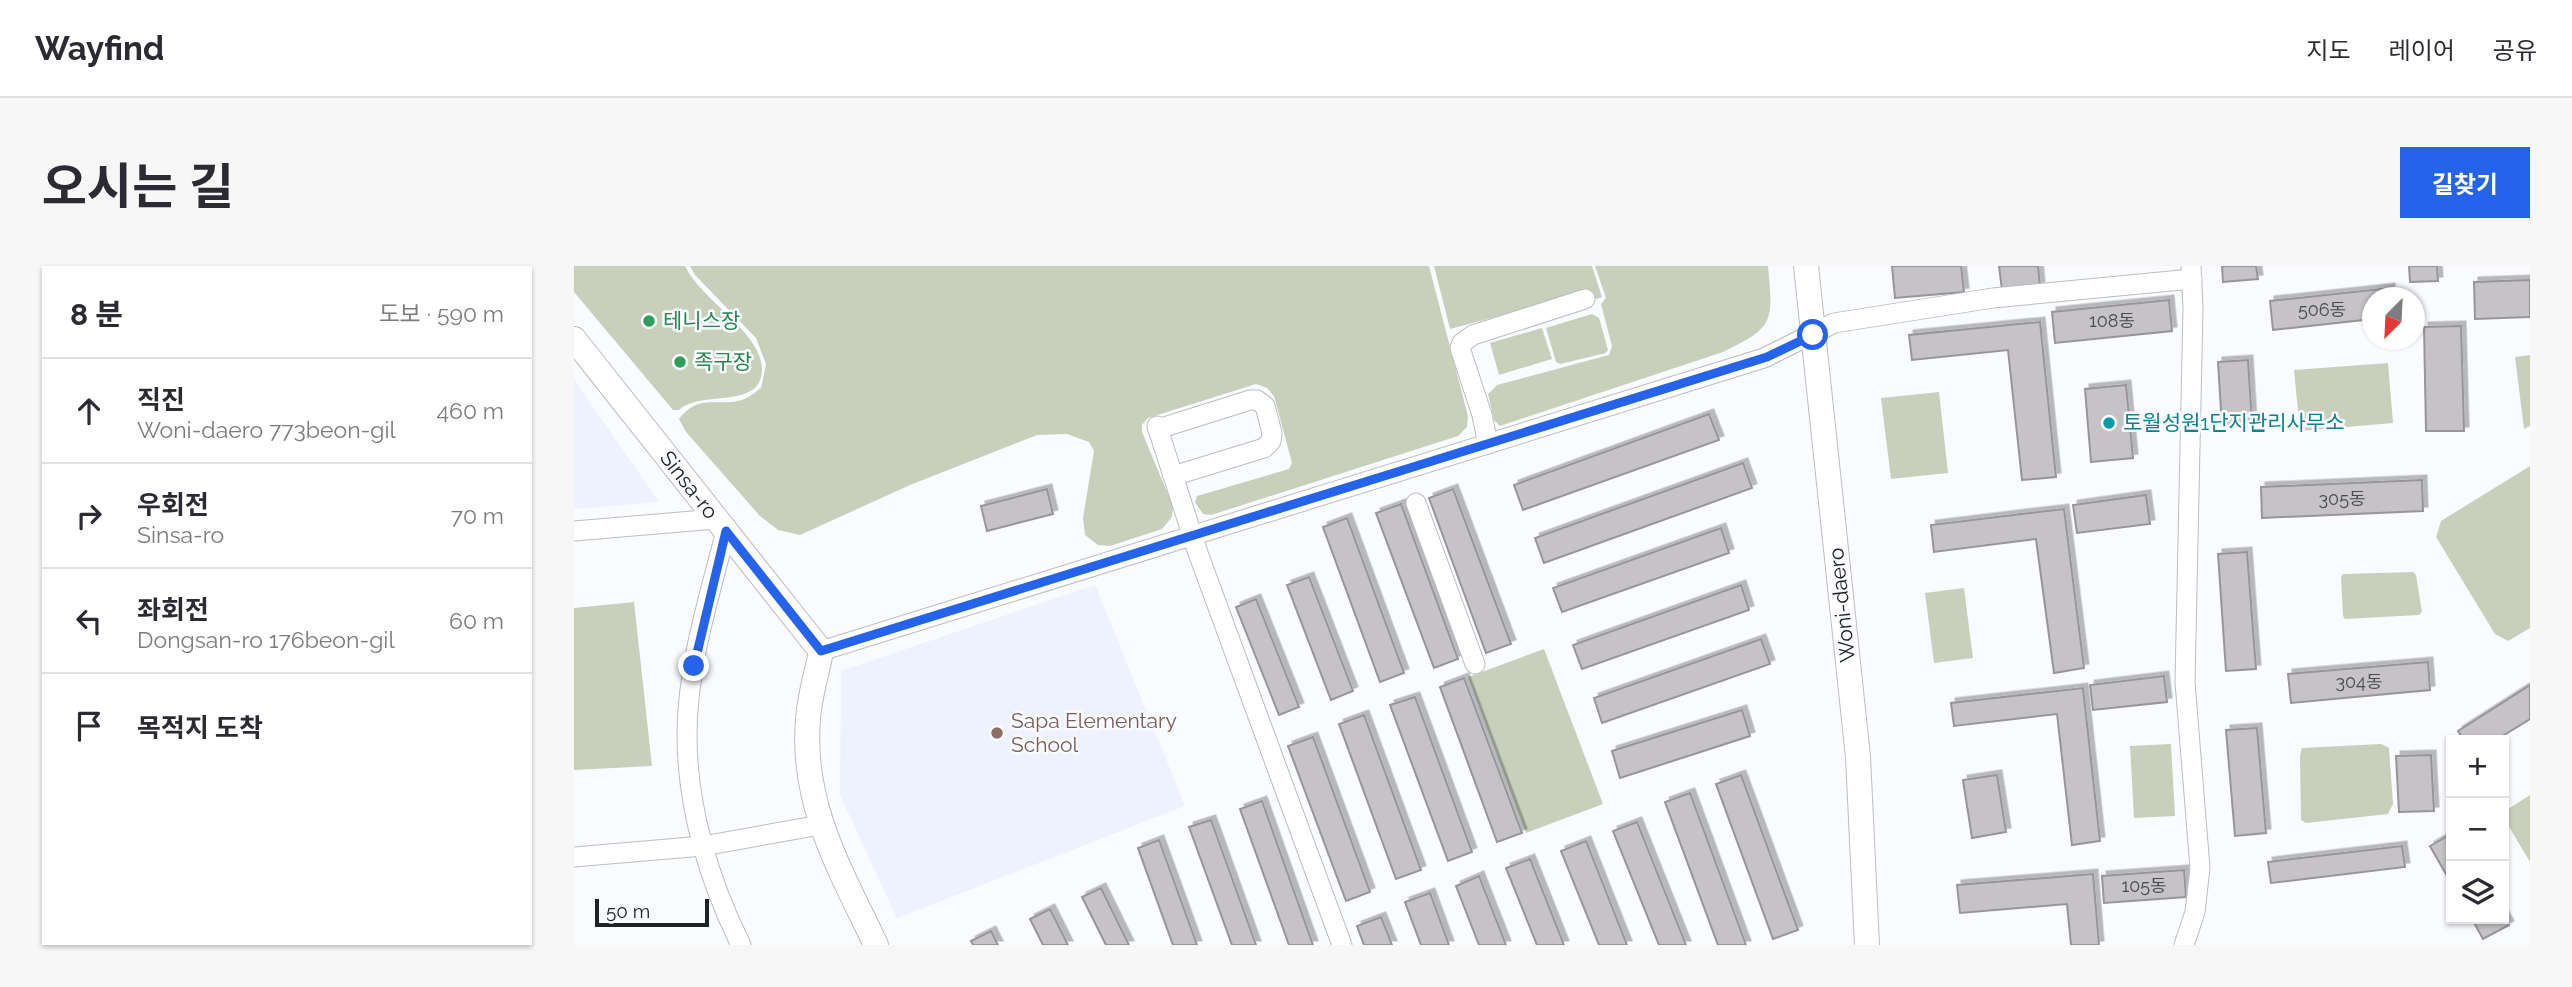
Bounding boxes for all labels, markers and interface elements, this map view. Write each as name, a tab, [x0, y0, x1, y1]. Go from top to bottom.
text: Wayfind	[35, 29, 164, 68]
text: 지도	[2306, 36, 2351, 65]
text: 레이어	[2389, 36, 2455, 65]
text: 공유	[2493, 36, 2537, 65]
button: 길찾기	[2400, 147, 2530, 218]
text: 오시는 길	[42, 158, 234, 215]
north arrow	[2362, 287, 2425, 350]
text: 8 분	[70, 297, 123, 332]
house number: 506동	[2298, 299, 2346, 320]
text: 도보 · 590 m	[379, 300, 504, 327]
place label: 테니스장	[663, 308, 740, 333]
house number: 108동	[2089, 310, 2135, 331]
marker: 테니스장	[641, 313, 657, 329]
route start	[1797, 319, 1828, 350]
place label: 족구장	[694, 349, 752, 374]
marker: 족구장	[672, 354, 688, 370]
text: 직진	[137, 385, 185, 415]
icon: ahead	[70, 392, 108, 430]
text: 460 m	[436, 397, 504, 424]
place label: 토월성원1단지관리사무소	[2123, 410, 2345, 435]
marker: 토월성원1단지관리사무소	[2101, 415, 2117, 431]
text: Woni-daero 773beon-gil	[137, 416, 396, 443]
street label: Sinsa-ro	[655, 446, 724, 524]
house number: 305동	[2319, 488, 2366, 509]
text: 우회전	[137, 490, 209, 520]
icon: right	[70, 497, 108, 535]
text: 70 m	[451, 502, 504, 529]
text: Sinsa-ro	[137, 521, 224, 548]
street label: Woni-daero	[1823, 547, 1860, 664]
text: 좌회전	[137, 595, 209, 625]
icon: left	[70, 602, 108, 640]
text: 60 m	[449, 607, 504, 634]
text: Dongsan-ro 176beon-gil	[137, 626, 395, 653]
route end	[678, 650, 709, 681]
house number: 304동	[2335, 671, 2383, 692]
icon: arrive	[70, 707, 108, 745]
place label: Sapa Elementary School	[1011, 708, 1177, 757]
text: 목적지 도착	[137, 713, 263, 743]
marker: Sapa Elementary School	[989, 725, 1005, 741]
map controls	[2446, 735, 2509, 924]
button: +	[2446, 735, 2509, 798]
button: −	[2446, 798, 2509, 861]
button: layers	[2446, 861, 2509, 924]
house number: 105동	[2121, 875, 2167, 896]
scale bar	[595, 896, 709, 928]
text: 50 m	[606, 900, 650, 922]

